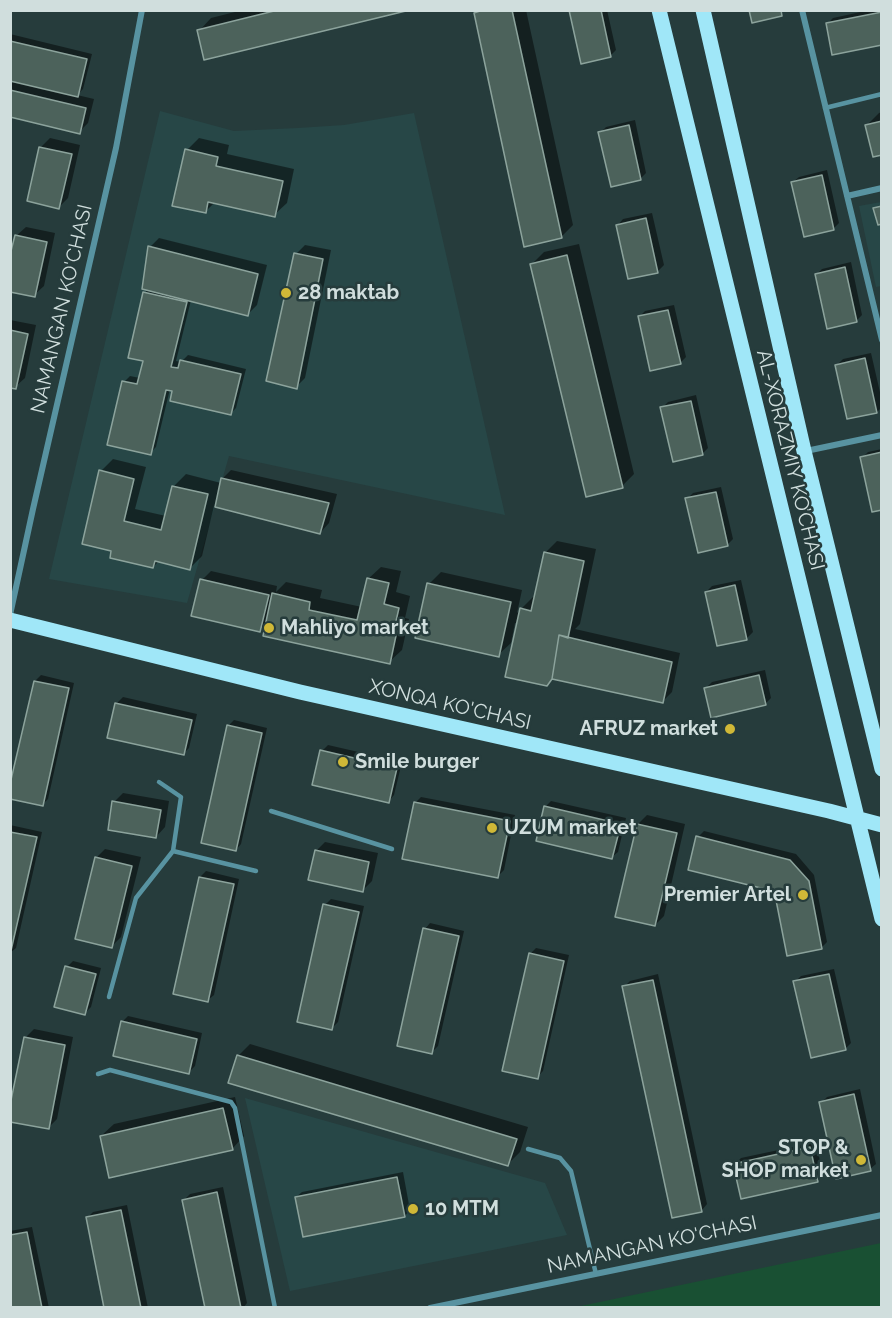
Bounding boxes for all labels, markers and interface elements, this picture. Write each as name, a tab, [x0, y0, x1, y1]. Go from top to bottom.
street label: NAMANGAN KO'CHASI	[26, 202, 98, 416]
place label: 28 maktab	[298, 281, 399, 305]
marker: 28 maktab	[279, 286, 293, 300]
street label: AL-XORAZMIY KO’CHASI	[751, 347, 829, 573]
place label: Mahliyo market	[281, 616, 429, 640]
marker: Mahliyo market	[262, 621, 276, 635]
street label: XONQA KO'CHASI	[367, 675, 533, 735]
place label: AFRUZ market	[579, 717, 718, 741]
marker: AFRUZ market	[723, 722, 737, 736]
place label: Smile burger	[355, 750, 479, 774]
marker: Smile burger	[336, 755, 350, 769]
place label: UZUM market	[504, 816, 637, 840]
marker: UZUM market	[485, 821, 499, 835]
place label: Premier Artel	[664, 883, 791, 907]
marker: Premier Artel	[796, 888, 810, 902]
place label: STOP & SHOP market	[721, 1136, 849, 1183]
marker: STOP & SHOP market	[854, 1153, 868, 1167]
place label: 10 MTM	[425, 1197, 499, 1221]
marker: 10 MTM	[406, 1202, 420, 1216]
street label: NAMANGAN KO'CHASI	[545, 1211, 759, 1279]

